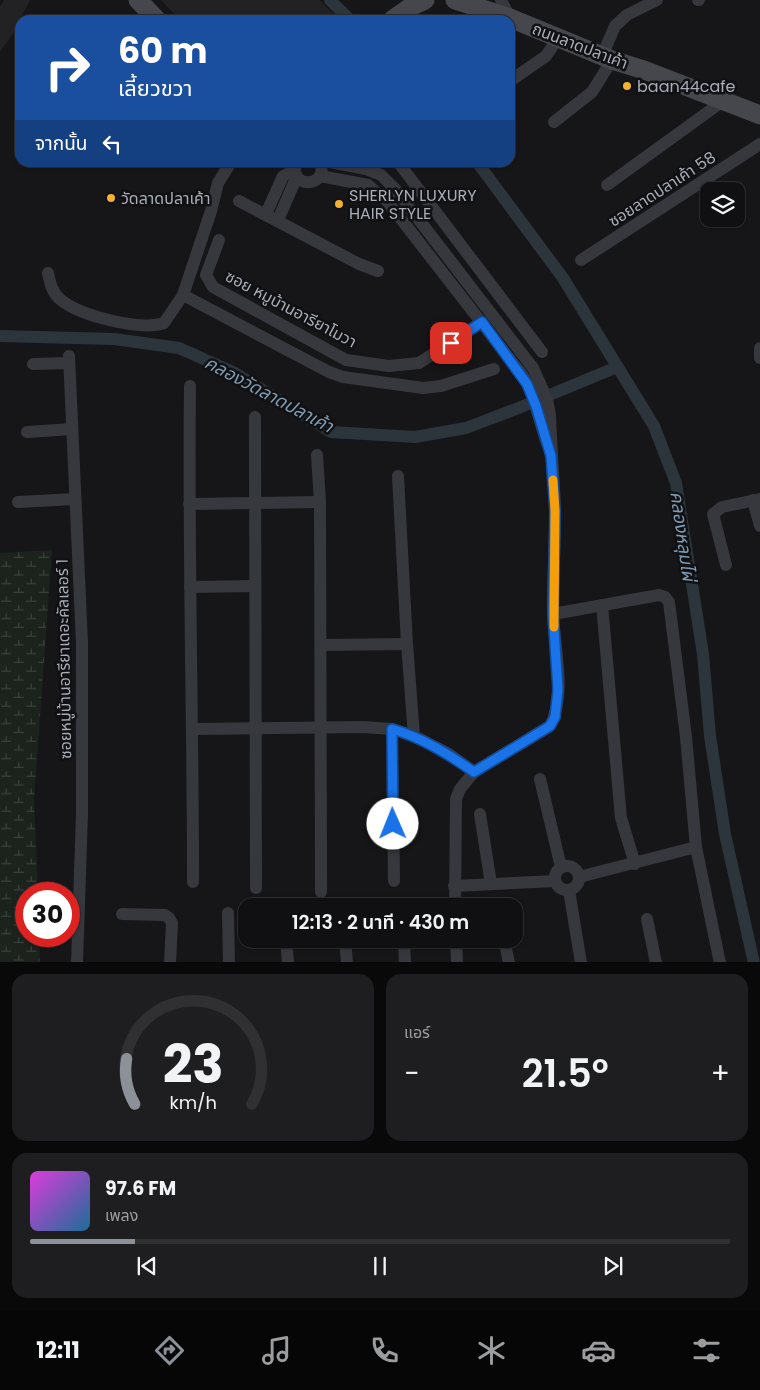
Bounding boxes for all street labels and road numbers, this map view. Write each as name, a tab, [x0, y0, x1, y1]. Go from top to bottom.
street label: ถนนลาดปลาเค้า	[529, 17, 631, 75]
street label: ซอยลาดปลาเค้า 58	[604, 146, 720, 232]
street label: ซอย หมูบ้านอารียาโมวา	[221, 265, 361, 353]
street label: ซอยหมู่บ้านอารียาเดอะคัลเลอร์ 1	[51, 559, 77, 759]

